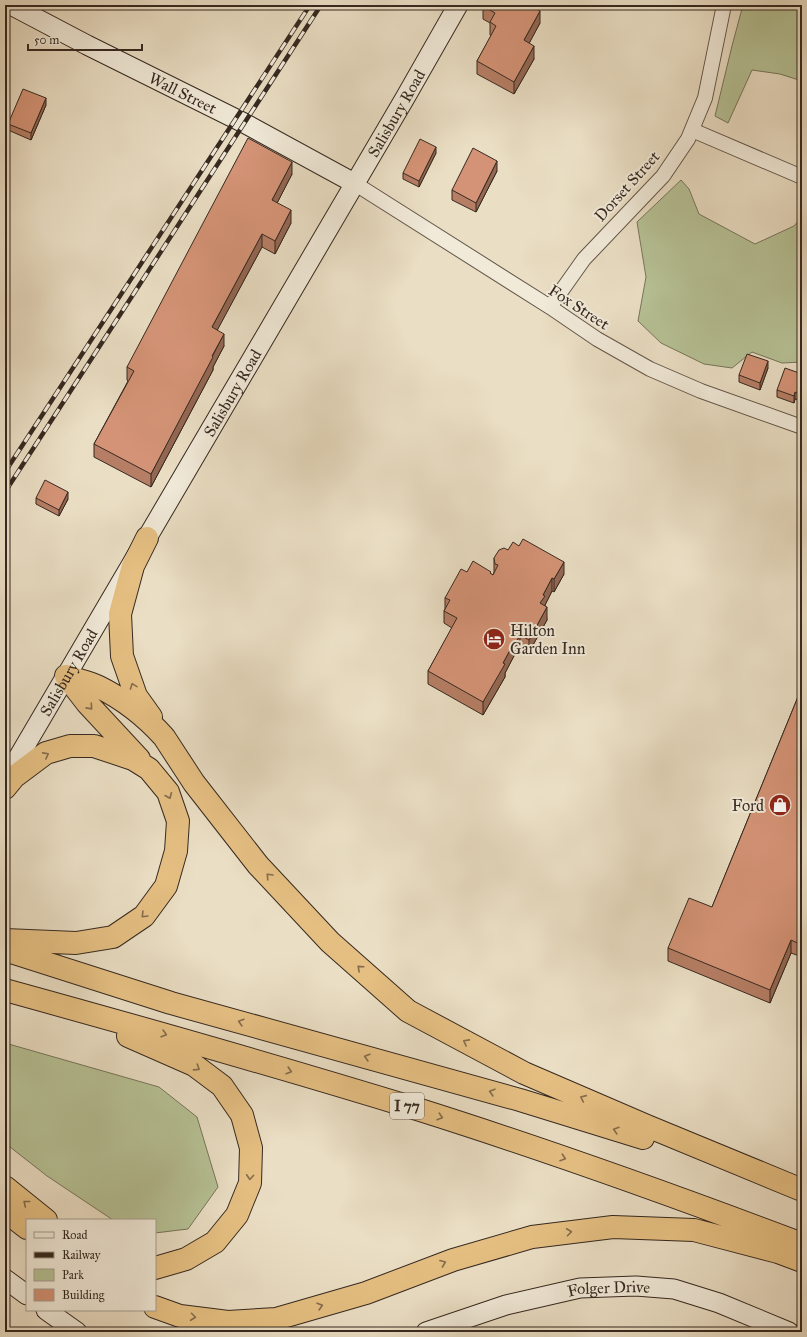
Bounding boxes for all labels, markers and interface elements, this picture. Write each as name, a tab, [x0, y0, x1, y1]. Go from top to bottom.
scale bar	[28, 26, 142, 52]
text: 50 m	[34, 33, 59, 47]
street label: Salisbury Road	[363, 66, 429, 160]
street label: Wall Street	[146, 68, 220, 118]
street label: Dorset Street	[590, 147, 664, 225]
street label: Fox Street	[545, 280, 613, 334]
street label: Salisbury Road	[199, 346, 265, 440]
place label: Hilton Garden Inn	[510, 621, 586, 658]
street label: Salisbury Road	[35, 625, 101, 719]
hotel icon: Hilton Garden Inn	[481, 626, 507, 652]
one-way arrow	[129, 683, 138, 690]
one-way arrow	[86, 702, 93, 709]
one-way arrow	[42, 752, 49, 759]
one-way arrow	[164, 792, 172, 799]
shop icon: Ford	[767, 792, 793, 818]
place label: Ford	[732, 796, 764, 815]
one-way arrow	[266, 873, 273, 881]
one-way arrow	[141, 910, 149, 918]
one-way arrow	[357, 966, 365, 973]
one-way arrow	[238, 1018, 245, 1027]
one-way arrow	[161, 1030, 167, 1038]
one-way arrow	[463, 1039, 470, 1047]
one-way arrow	[363, 1053, 370, 1062]
one-way arrow	[192, 1063, 199, 1070]
one-way arrow	[285, 1066, 292, 1075]
one-way arrow	[489, 1088, 496, 1097]
road number: I 77	[390, 1093, 424, 1119]
one-way arrow	[580, 1095, 587, 1103]
one-way arrow	[436, 1112, 443, 1121]
one-way arrow	[613, 1126, 620, 1134]
one-way arrow	[559, 1153, 566, 1162]
one-way arrow	[245, 1174, 254, 1180]
one-way arrow	[23, 1201, 30, 1208]
legend	[26, 1219, 156, 1311]
text: Road	[62, 1228, 88, 1242]
one-way arrow	[566, 1228, 572, 1237]
text: Railway	[62, 1248, 101, 1262]
one-way arrow	[440, 1260, 447, 1268]
text: Park	[62, 1268, 84, 1282]
street label: Folger Drive	[565, 1276, 651, 1300]
text: Building	[62, 1288, 105, 1303]
one-way arrow	[317, 1302, 324, 1311]
one-way arrow	[190, 1312, 196, 1321]

